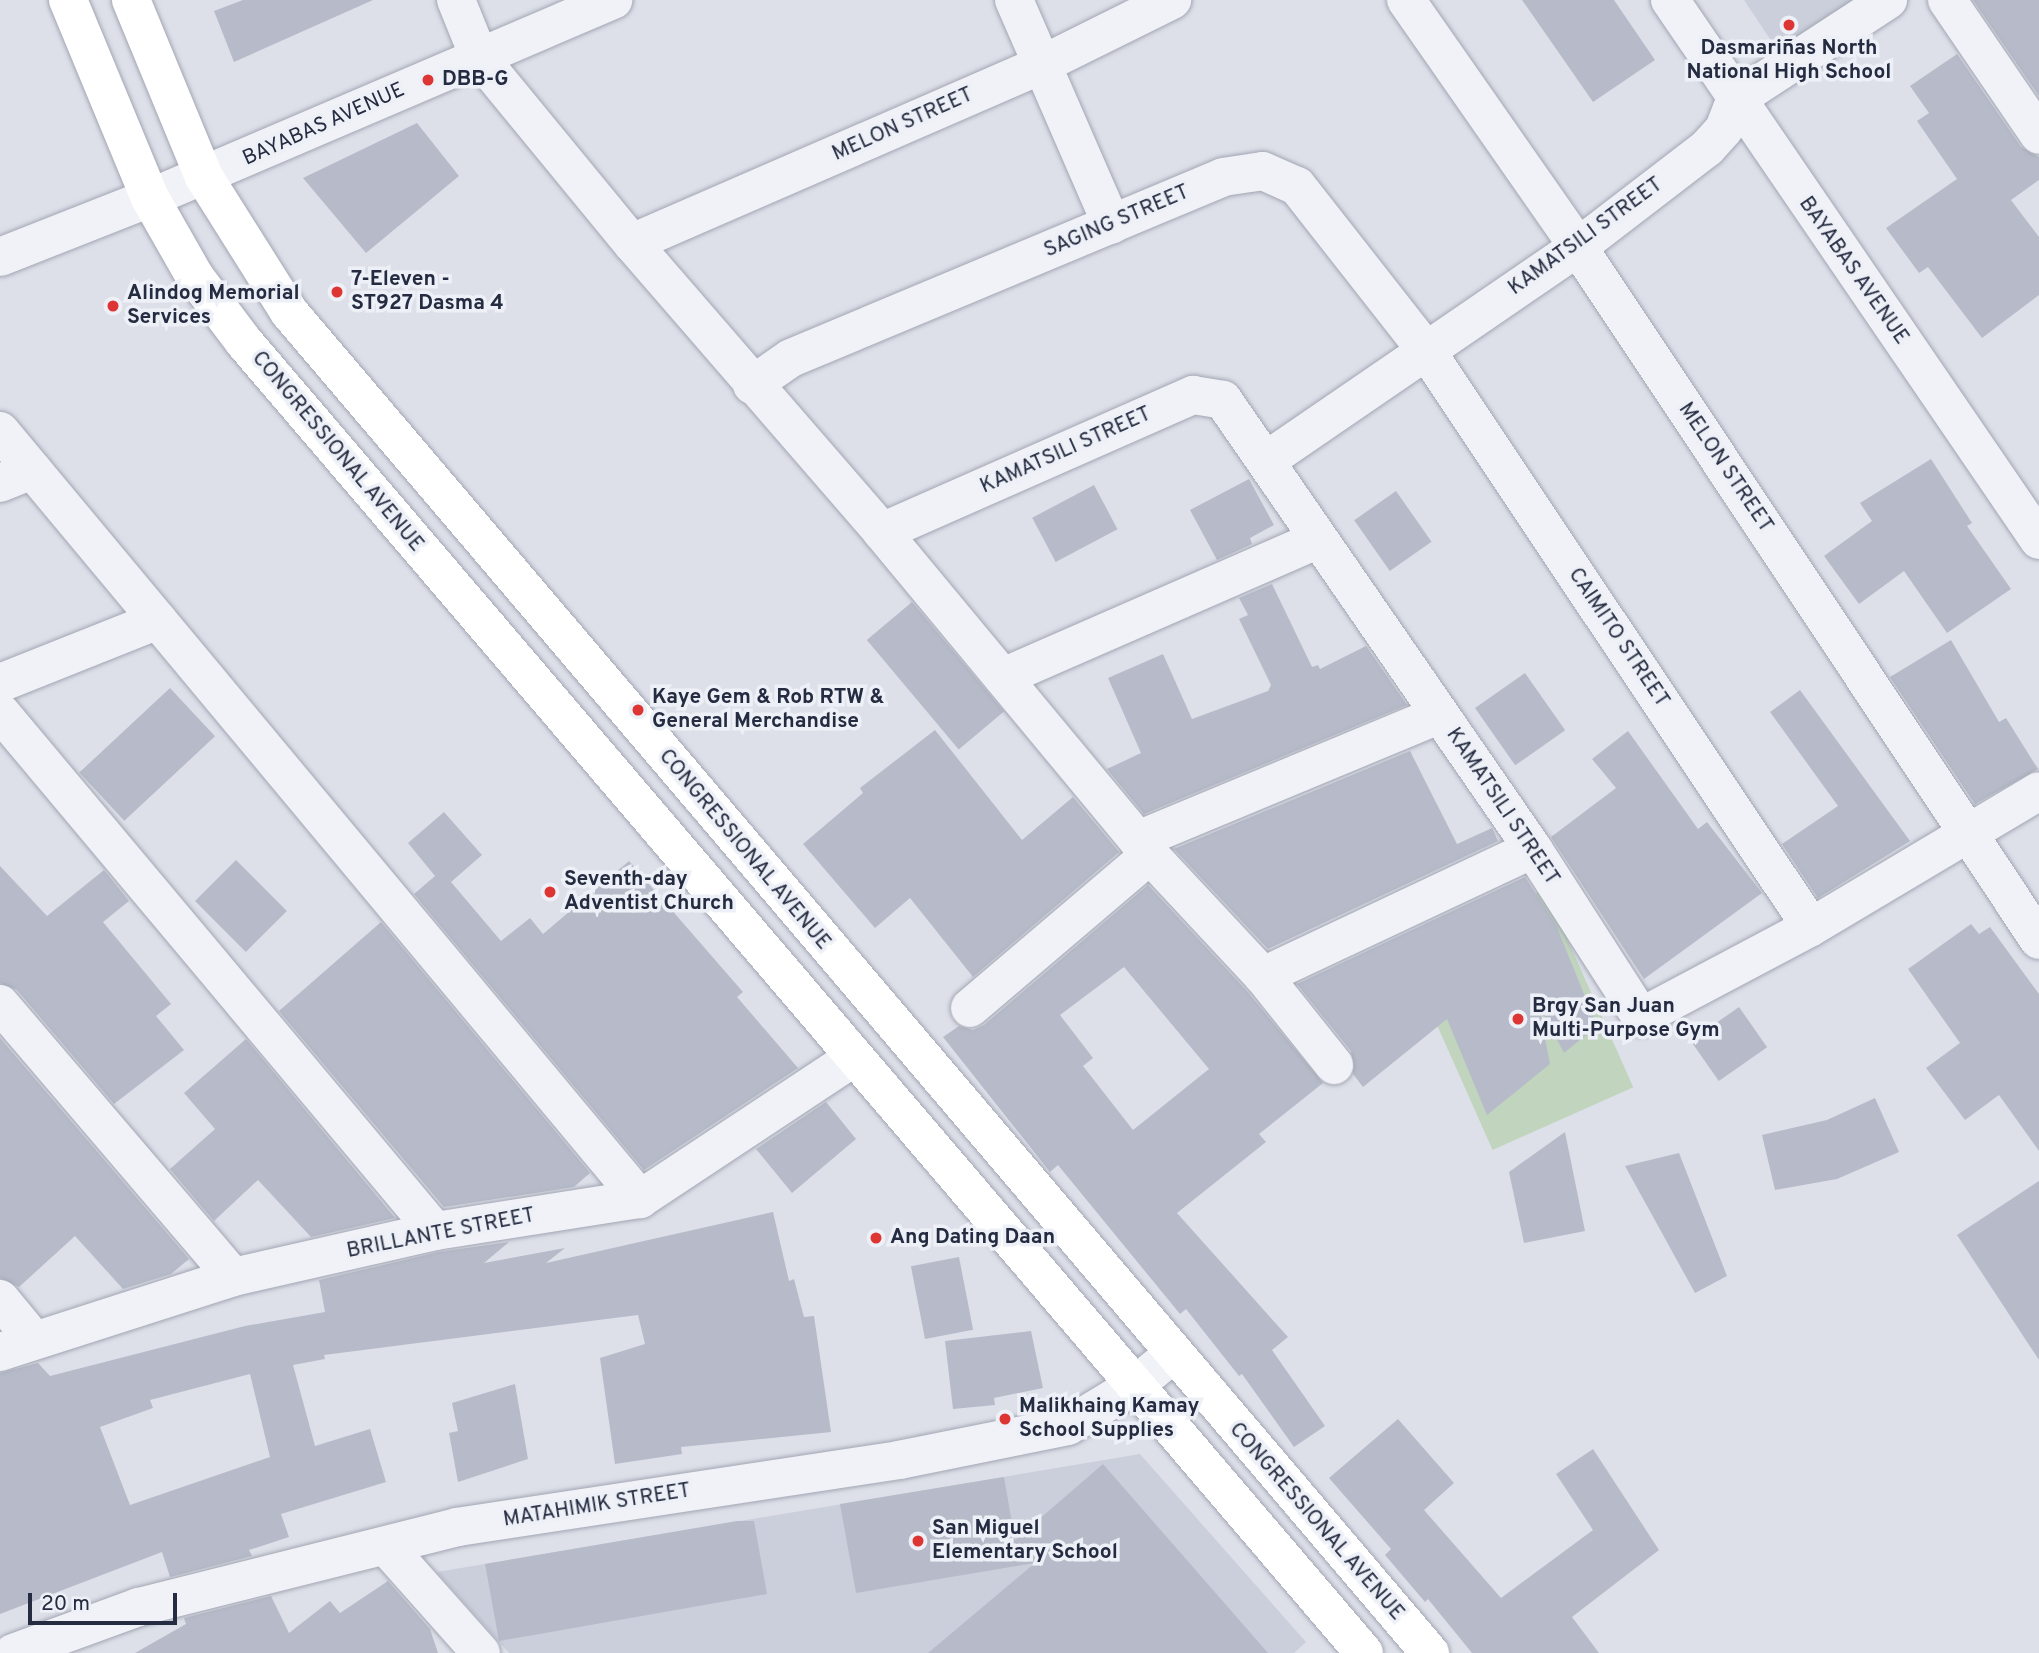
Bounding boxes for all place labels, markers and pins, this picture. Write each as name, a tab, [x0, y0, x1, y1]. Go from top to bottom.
marker: Dasmariñas North National High School	[1781, 17, 1797, 33]
place label: Dasmariñas North National High School	[1687, 36, 1891, 86]
place label: DBB-G	[442, 67, 509, 93]
marker: DBB-G	[420, 72, 436, 88]
place label: 7-Eleven - ST927 Dasma 4	[351, 267, 504, 317]
place label: Alindog Memorial Services	[127, 281, 300, 331]
marker: 7-Eleven - ST927 Dasma 4	[329, 284, 345, 300]
marker: Alindog Memorial Services	[105, 298, 121, 314]
place label: Kaye Gem & Rob RTW & General Merchandise	[652, 685, 884, 735]
marker: Kaye Gem & Rob RTW & General Merchandise	[630, 702, 646, 718]
place label: Seventh-day Adventist Church	[564, 867, 734, 917]
marker: Seventh-day Adventist Church	[542, 884, 558, 900]
place label: Brgy San Juan Multi-Purpose Gym	[1532, 994, 1720, 1044]
marker: Brgy San Juan Multi-Purpose Gym	[1510, 1011, 1526, 1027]
place label: Ang Dating Daan	[890, 1225, 1055, 1251]
marker: Ang Dating Daan	[868, 1230, 884, 1246]
place label: Malikhaing Kamay School Supplies	[1019, 1394, 1200, 1444]
marker: Malikhaing Kamay School Supplies	[997, 1411, 1013, 1427]
place label: San Miguel Elementary School	[932, 1516, 1118, 1566]
marker: San Miguel Elementary School	[910, 1533, 926, 1549]

